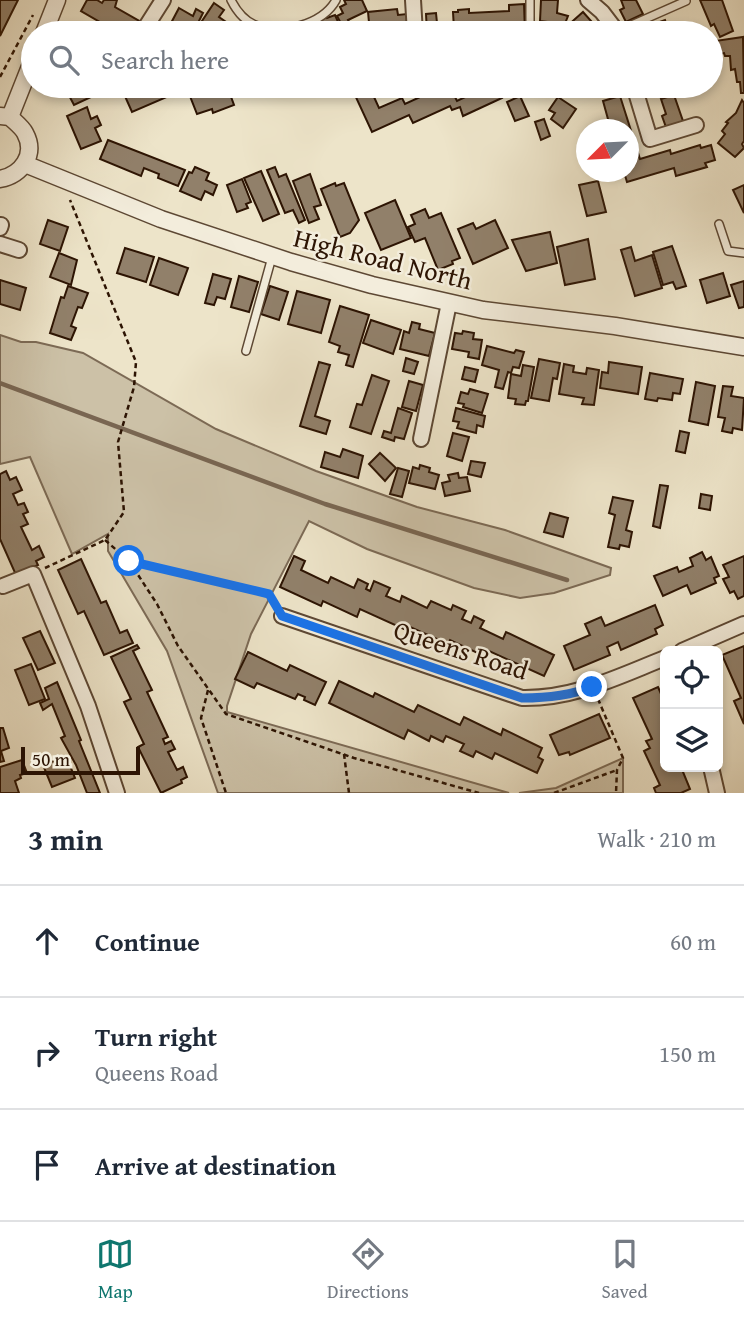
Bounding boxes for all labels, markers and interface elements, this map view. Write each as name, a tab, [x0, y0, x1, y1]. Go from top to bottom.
search box	[21, 21, 723, 98]
text: Search here	[101, 40, 229, 79]
icon: search	[45, 41, 83, 79]
north arrow	[576, 119, 639, 182]
street label: High Road North	[290, 217, 477, 300]
route start	[113, 545, 144, 576]
street label: Queens Road	[389, 609, 534, 690]
map controls	[660, 646, 723, 772]
button: locate	[660, 646, 723, 709]
route end	[576, 671, 607, 702]
button: layers	[660, 709, 723, 772]
scale bar	[21, 744, 140, 776]
text: 50 m	[32, 745, 70, 773]
text: 3 min	[28, 817, 103, 861]
text: Walk · 210 m	[597, 822, 716, 855]
icon: ahead	[28, 922, 66, 960]
text: Continue	[95, 922, 200, 961]
text: 60 m	[670, 925, 716, 958]
text: Turn right	[95, 1017, 217, 1056]
icon: right	[28, 1034, 66, 1072]
text: 150 m	[659, 1037, 716, 1070]
text: Queens Road	[95, 1056, 218, 1089]
icon: arrive	[28, 1146, 66, 1184]
text: Arrive at destination	[95, 1146, 336, 1185]
tab: Map	[96, 1235, 134, 1305]
tab: Directions	[327, 1235, 409, 1305]
tab: Saved	[602, 1235, 648, 1305]

